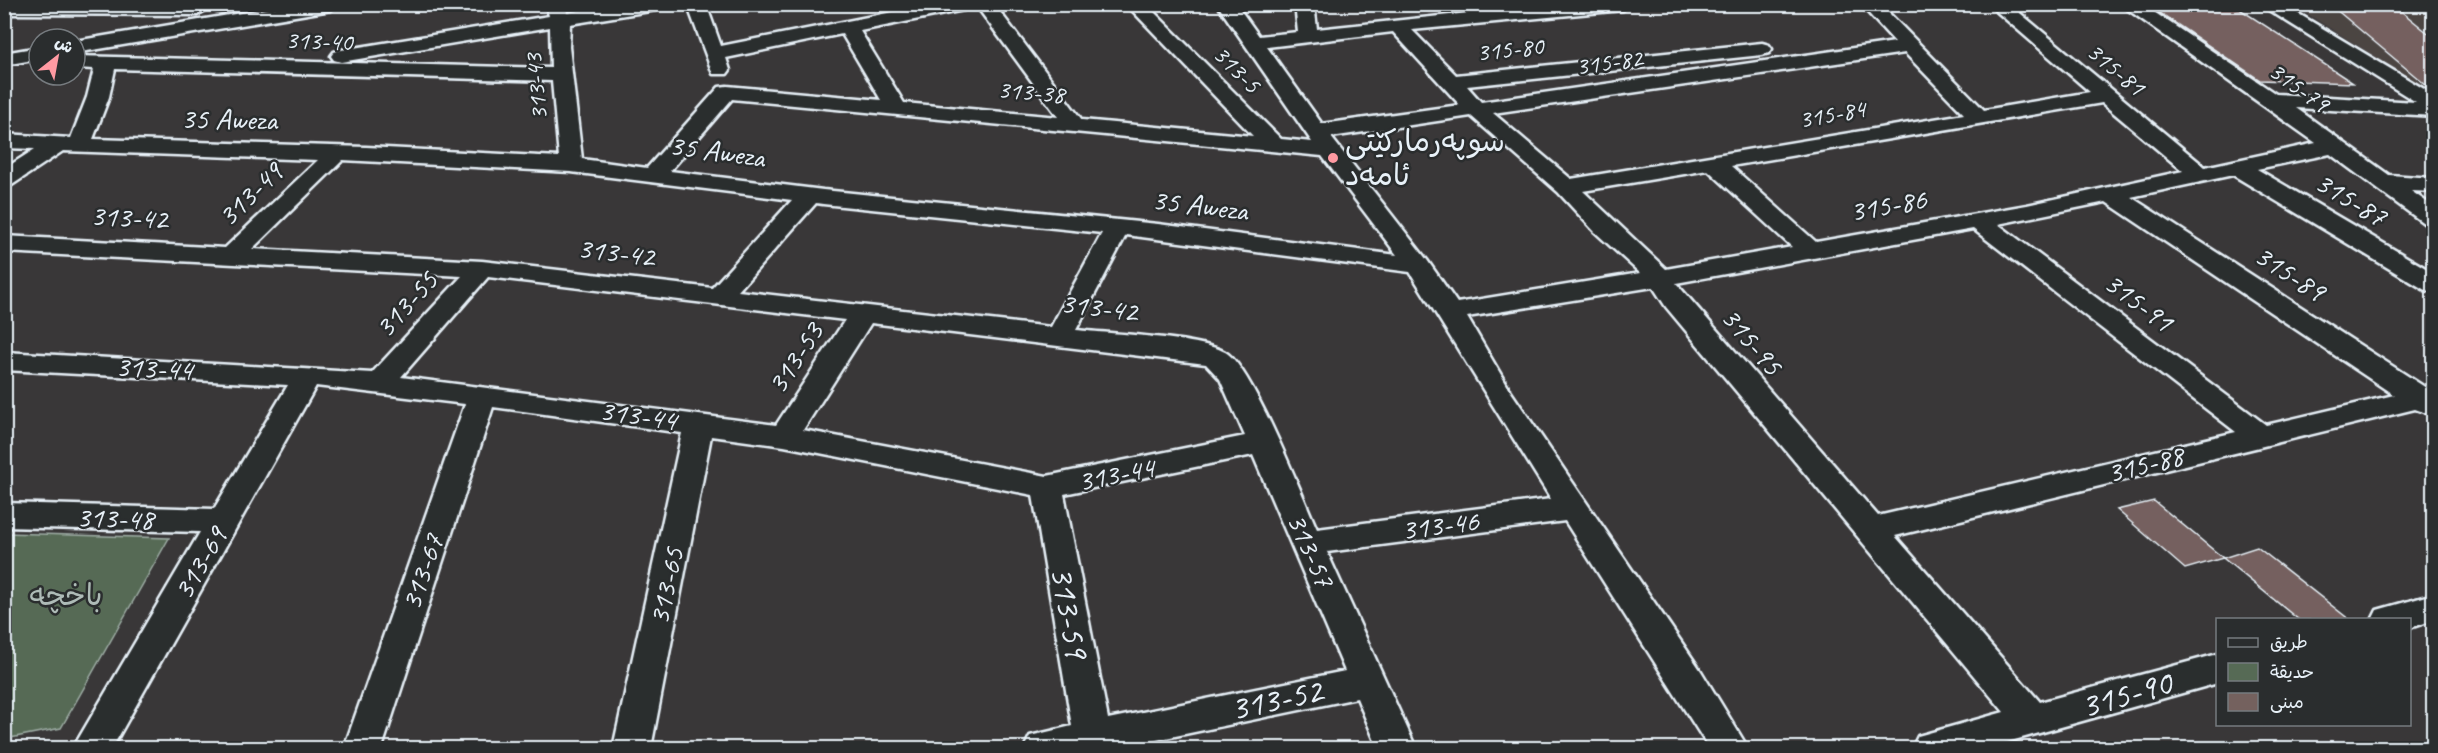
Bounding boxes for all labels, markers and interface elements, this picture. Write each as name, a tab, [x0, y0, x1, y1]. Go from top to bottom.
street label: 313-40	[285, 23, 355, 59]
north arrow	[27, 27, 87, 87]
street label: 315-80	[1475, 29, 1547, 69]
text: ش	[52, 32, 77, 58]
street label: 315-81	[2080, 35, 2153, 104]
street label: 313-5	[1206, 38, 1269, 101]
street label: 315-82	[1574, 41, 1647, 83]
street label: 313-43	[516, 50, 555, 122]
street label: 315-79	[2262, 54, 2338, 121]
street label: 313-38	[996, 73, 1068, 112]
street label: 315-84	[1796, 92, 1870, 136]
street label: 35 Aweza	[181, 99, 279, 139]
place label: سوپەرمارکێتی ئامەد	[1345, 122, 1505, 194]
street label: 35 Aweza	[667, 126, 769, 177]
marker: سوپەرمارکێتی ئامەد	[1326, 151, 1340, 165]
street label: 313-49	[209, 152, 293, 235]
street label: 315-87	[2308, 163, 2395, 236]
street label: 315-86	[1847, 179, 1931, 230]
street label: 35 Aweza	[1150, 180, 1252, 230]
street label: 313-42	[89, 196, 171, 238]
street label: 313-42	[575, 228, 659, 276]
street label: 315-89	[2247, 236, 2335, 311]
street label: 313-55	[366, 261, 447, 345]
street label: 315-91	[2097, 264, 2182, 341]
street label: 313-42	[1058, 283, 1142, 331]
street label: 315-95	[1713, 299, 1792, 384]
street label: 313-53	[758, 313, 833, 401]
street label: 313-44	[114, 347, 196, 389]
street label: 313-44	[597, 391, 681, 440]
street label: 315-88	[2103, 436, 2190, 492]
street label: 313-44	[1074, 447, 1160, 500]
street label: 313-48	[76, 498, 157, 538]
street label: 313-46	[1399, 501, 1482, 549]
street label: 313-57	[1278, 507, 1345, 594]
street label: 313-69	[164, 518, 237, 606]
street label: 313-67	[391, 528, 453, 615]
street label: 313-65	[639, 543, 693, 628]
street label: 313-59	[1039, 562, 1101, 664]
park label: باخچە	[29, 576, 103, 614]
legend	[2216, 618, 2411, 726]
text: طريق	[2270, 631, 2308, 653]
street label: 315-90	[2075, 658, 2180, 729]
text: حديقة	[2270, 661, 2314, 683]
street label: 313-52	[1226, 666, 1329, 731]
text: مبنى	[2270, 691, 2304, 713]

